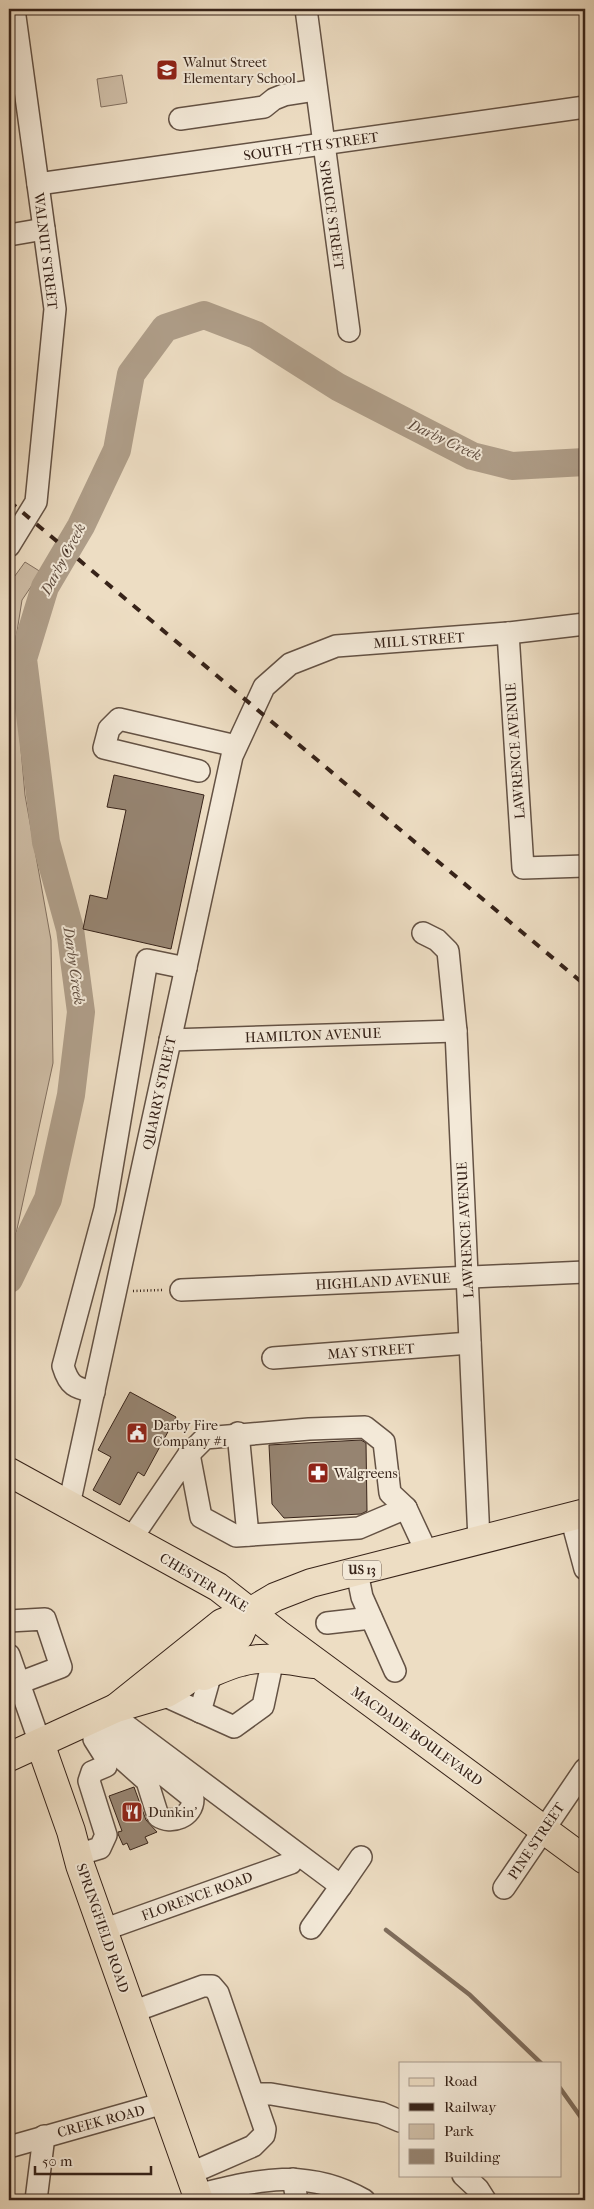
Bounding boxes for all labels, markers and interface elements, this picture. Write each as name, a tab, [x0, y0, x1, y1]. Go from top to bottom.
place label: Walnut Street Elementary School	[182, 54, 296, 87]
school or university icon: Walnut Street Elementary School	[155, 58, 179, 82]
street label: SOUTH 7TH STREET	[243, 129, 380, 164]
street label: SPRUCE STREET	[315, 159, 348, 271]
street label: WALNUT STREET	[30, 191, 61, 311]
water label: Darby Creek	[405, 415, 485, 465]
water label: Darby Creek	[36, 520, 89, 599]
street label: MILL STREET	[373, 629, 466, 652]
street label: LAWRENCE AVENUE	[502, 682, 529, 820]
water label: Darby Creek	[59, 925, 88, 1006]
street label: HAMILTON AVENUE	[245, 1025, 382, 1046]
street label: QUARRY STREET	[139, 1034, 180, 1152]
street label: LAWRENCE AVENUE	[453, 1161, 478, 1299]
street label: HIGHLAND AVENUE	[315, 1269, 452, 1294]
street label: MAY STREET	[327, 1340, 416, 1363]
place label: Darby Fire Company #1	[153, 1417, 227, 1450]
public building icon: Darby Fire Company #1	[125, 1421, 149, 1445]
pharmacy icon: Walgreens	[306, 1461, 330, 1485]
place label: Walgreens	[333, 1465, 398, 1482]
street label: CHESTER PIKE	[157, 1549, 251, 1616]
road number: US 13	[343, 1560, 381, 1580]
street label: MACDADE BOULEVARD	[348, 1683, 486, 1790]
street label: PINE STREET	[504, 1799, 569, 1883]
restaurant icon: Dunkin'	[120, 1800, 144, 1824]
place label: Dunkin'	[148, 1804, 197, 1821]
street label: SPRINGFIELD ROAD	[72, 1861, 133, 1995]
street label: FLORENCE ROAD	[139, 1868, 256, 1925]
legend	[399, 2062, 562, 2176]
text: Road	[444, 2072, 478, 2090]
text: Railway	[444, 2098, 497, 2116]
street label: CREEK ROAD	[55, 2102, 147, 2141]
text: Park	[444, 2122, 474, 2140]
scale bar	[35, 2144, 151, 2176]
text: Building	[444, 2148, 501, 2166]
text: 50 m	[42, 2152, 73, 2170]

